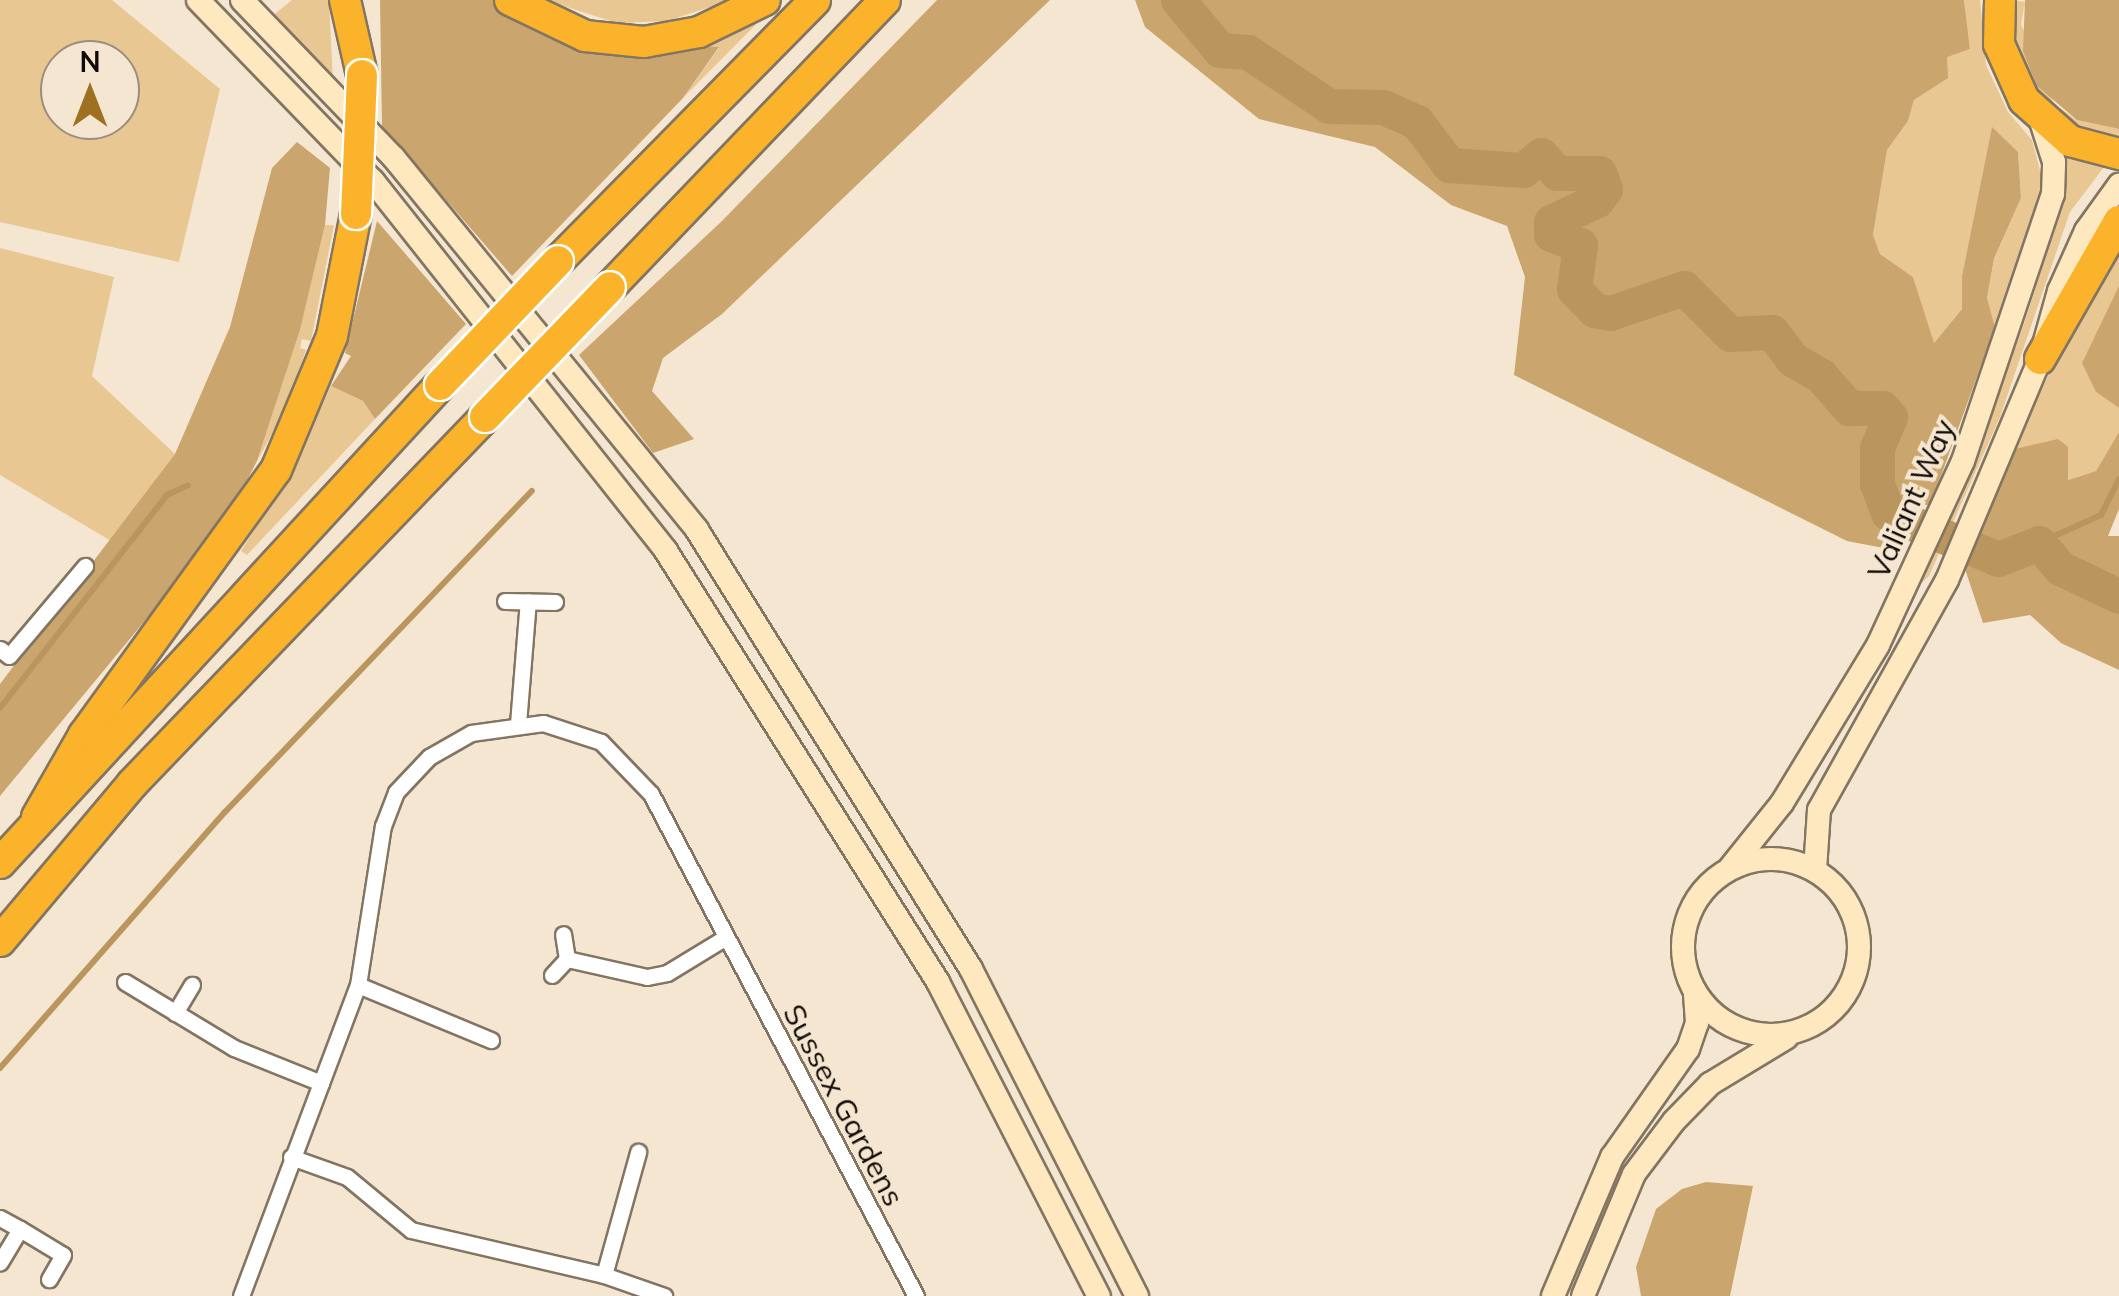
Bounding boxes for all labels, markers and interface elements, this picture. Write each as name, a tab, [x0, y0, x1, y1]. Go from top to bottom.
north arrow	[40, 40, 140, 140]
text: N	[79, 44, 101, 79]
street label: Valiant Way	[1860, 414, 1962, 584]
street label: Sussex Gardens	[776, 998, 912, 1212]

